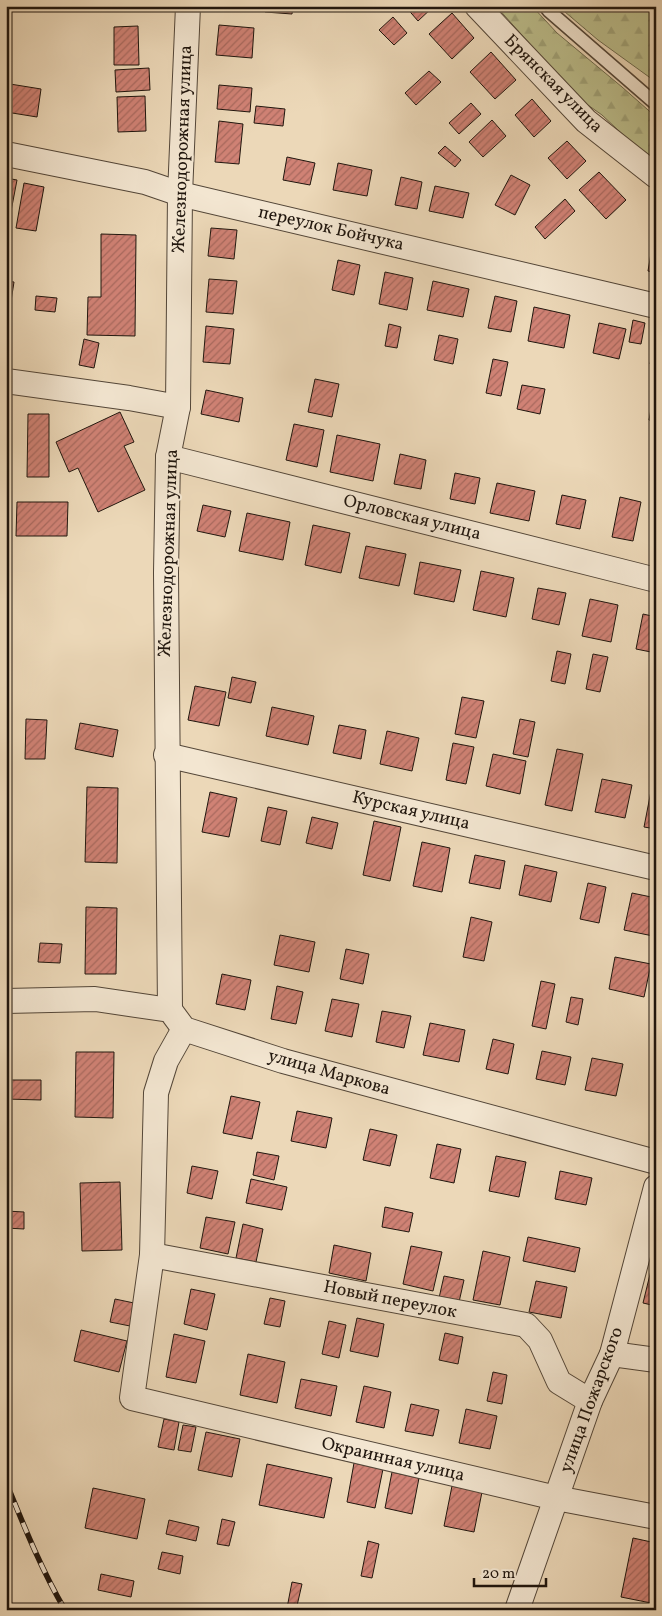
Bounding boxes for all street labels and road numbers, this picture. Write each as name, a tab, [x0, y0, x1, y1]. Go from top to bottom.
street label: Брянская улица	[498, 29, 608, 139]
street label: Железнодорожная улица	[167, 45, 199, 253]
street label: переулок Бойчука	[256, 200, 406, 258]
street label: Железнодорожная улица	[153, 449, 185, 657]
street label: Орловская улица	[340, 489, 484, 547]
street label: Курская улица	[350, 785, 472, 837]
street label: улица Маркова	[265, 1044, 393, 1102]
street label: Новый переулок	[321, 1275, 459, 1325]
street label: улица Пожарского	[554, 1324, 630, 1476]
street label: Окраинная улица	[319, 1431, 467, 1489]

